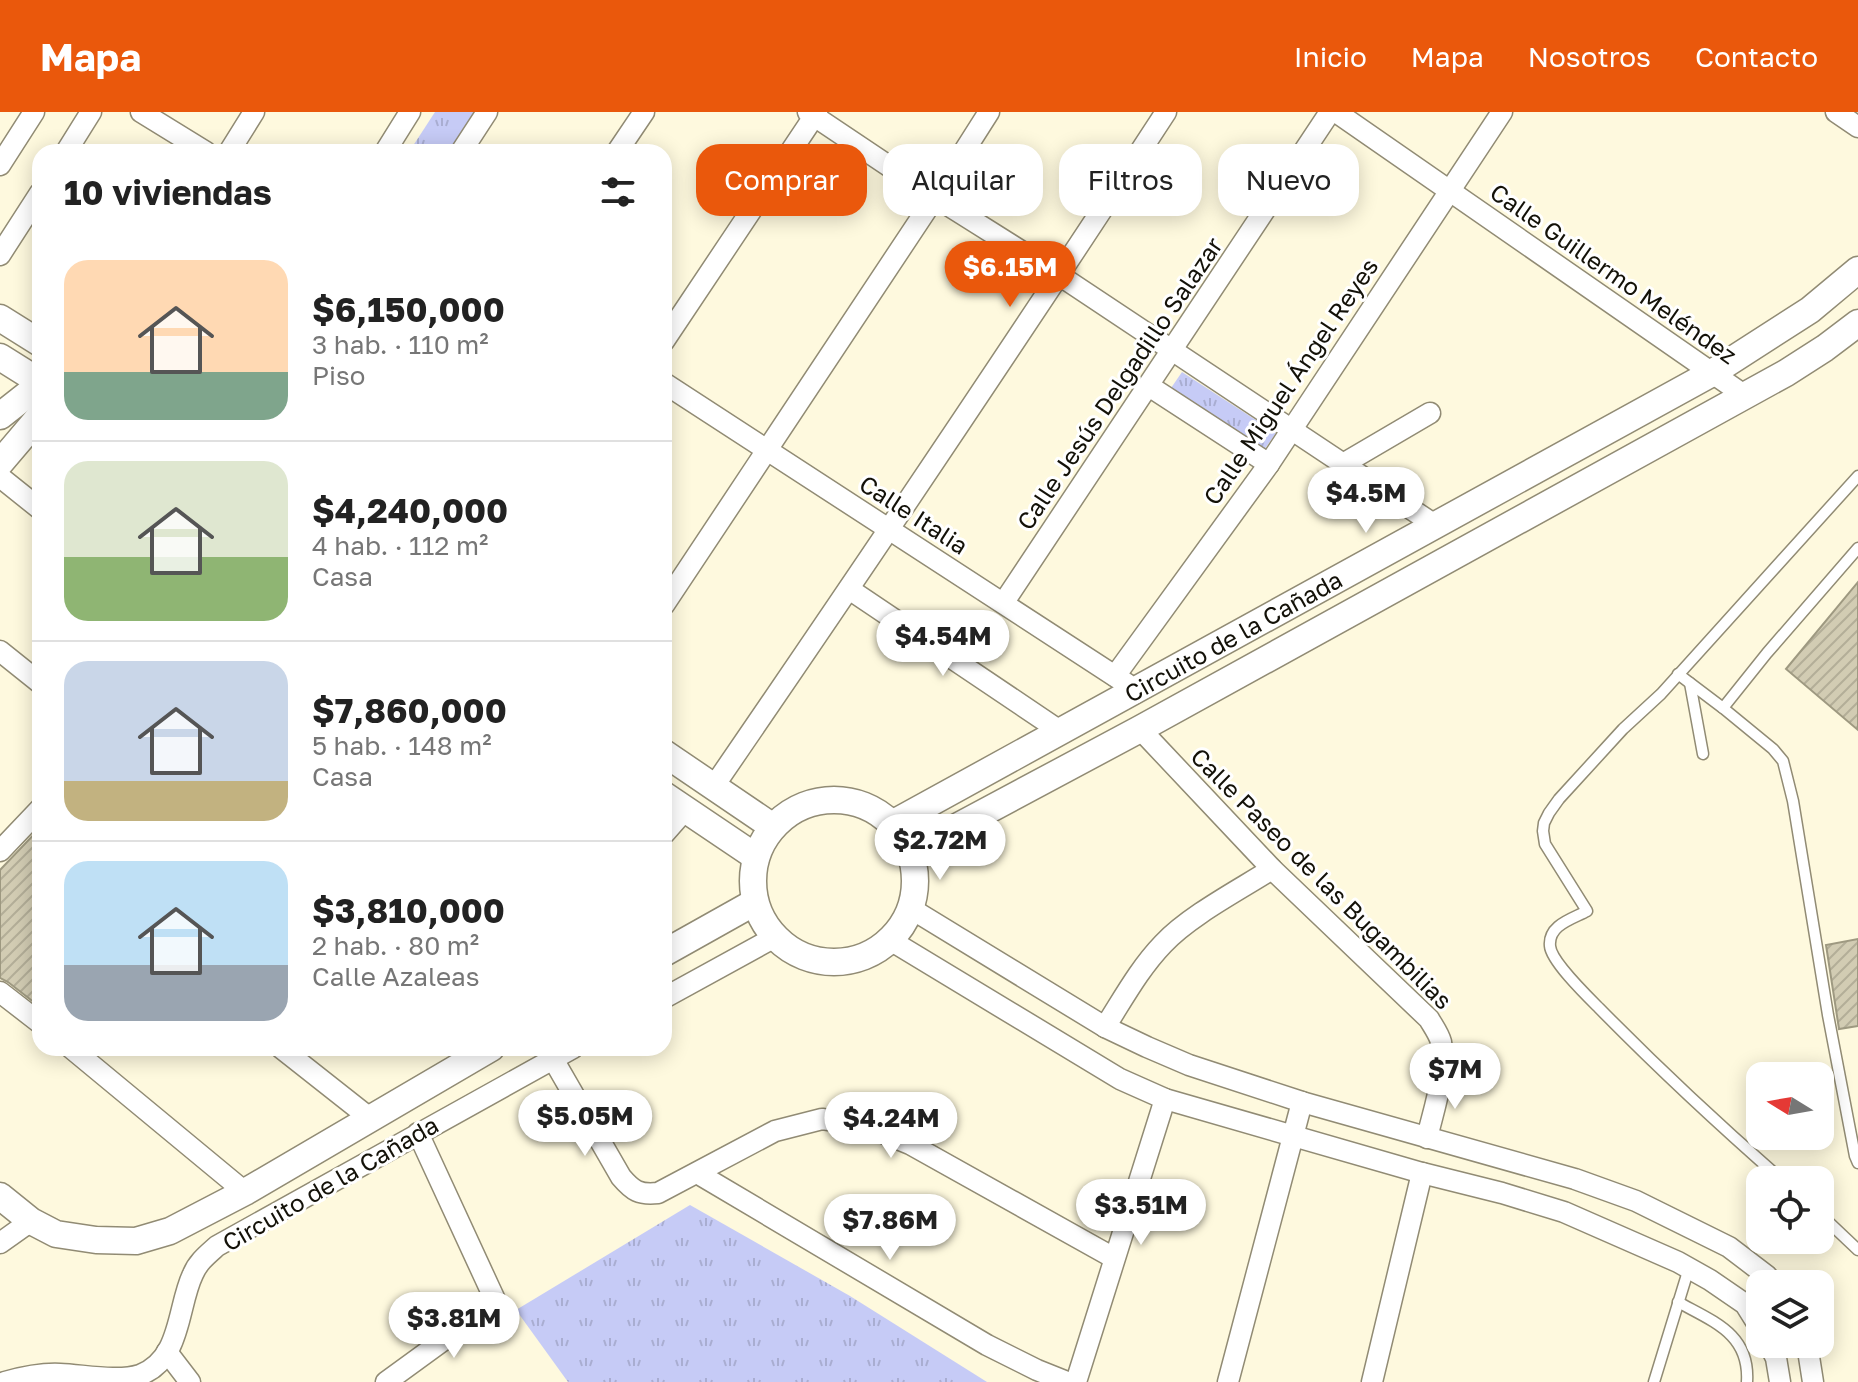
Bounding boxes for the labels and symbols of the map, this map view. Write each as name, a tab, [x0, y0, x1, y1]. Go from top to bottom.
street label: Calle Guillermo Meléndez	[1485, 177, 1743, 369]
street label: Calle Jesús Delgadillo Salazar	[1010, 231, 1228, 535]
pin: $6.15M	[945, 241, 1075, 309]
street label: Calle Miguel Ángel Reyes	[1197, 252, 1383, 510]
pin: $4.5M	[1310, 467, 1422, 535]
street label: Calle Italia	[854, 468, 974, 560]
street label: Circuito de la Cañada	[1119, 564, 1347, 708]
pin: $4.54M	[878, 610, 1008, 678]
street label: Calle Paseo de las Bugambilias	[1185, 741, 1459, 1015]
pin: $2.72M	[875, 814, 1005, 882]
pin: $7M	[1416, 1043, 1494, 1111]
north arrow	[1746, 1062, 1834, 1150]
pin: $5.05M	[520, 1090, 650, 1158]
pin: $4.24M	[826, 1092, 956, 1160]
street label: Circuito de la Cañada	[217, 1109, 443, 1257]
pin: $3.51M	[1076, 1179, 1206, 1247]
pin: $7.86M	[825, 1194, 955, 1262]
pin: $3.81M	[389, 1292, 519, 1360]

